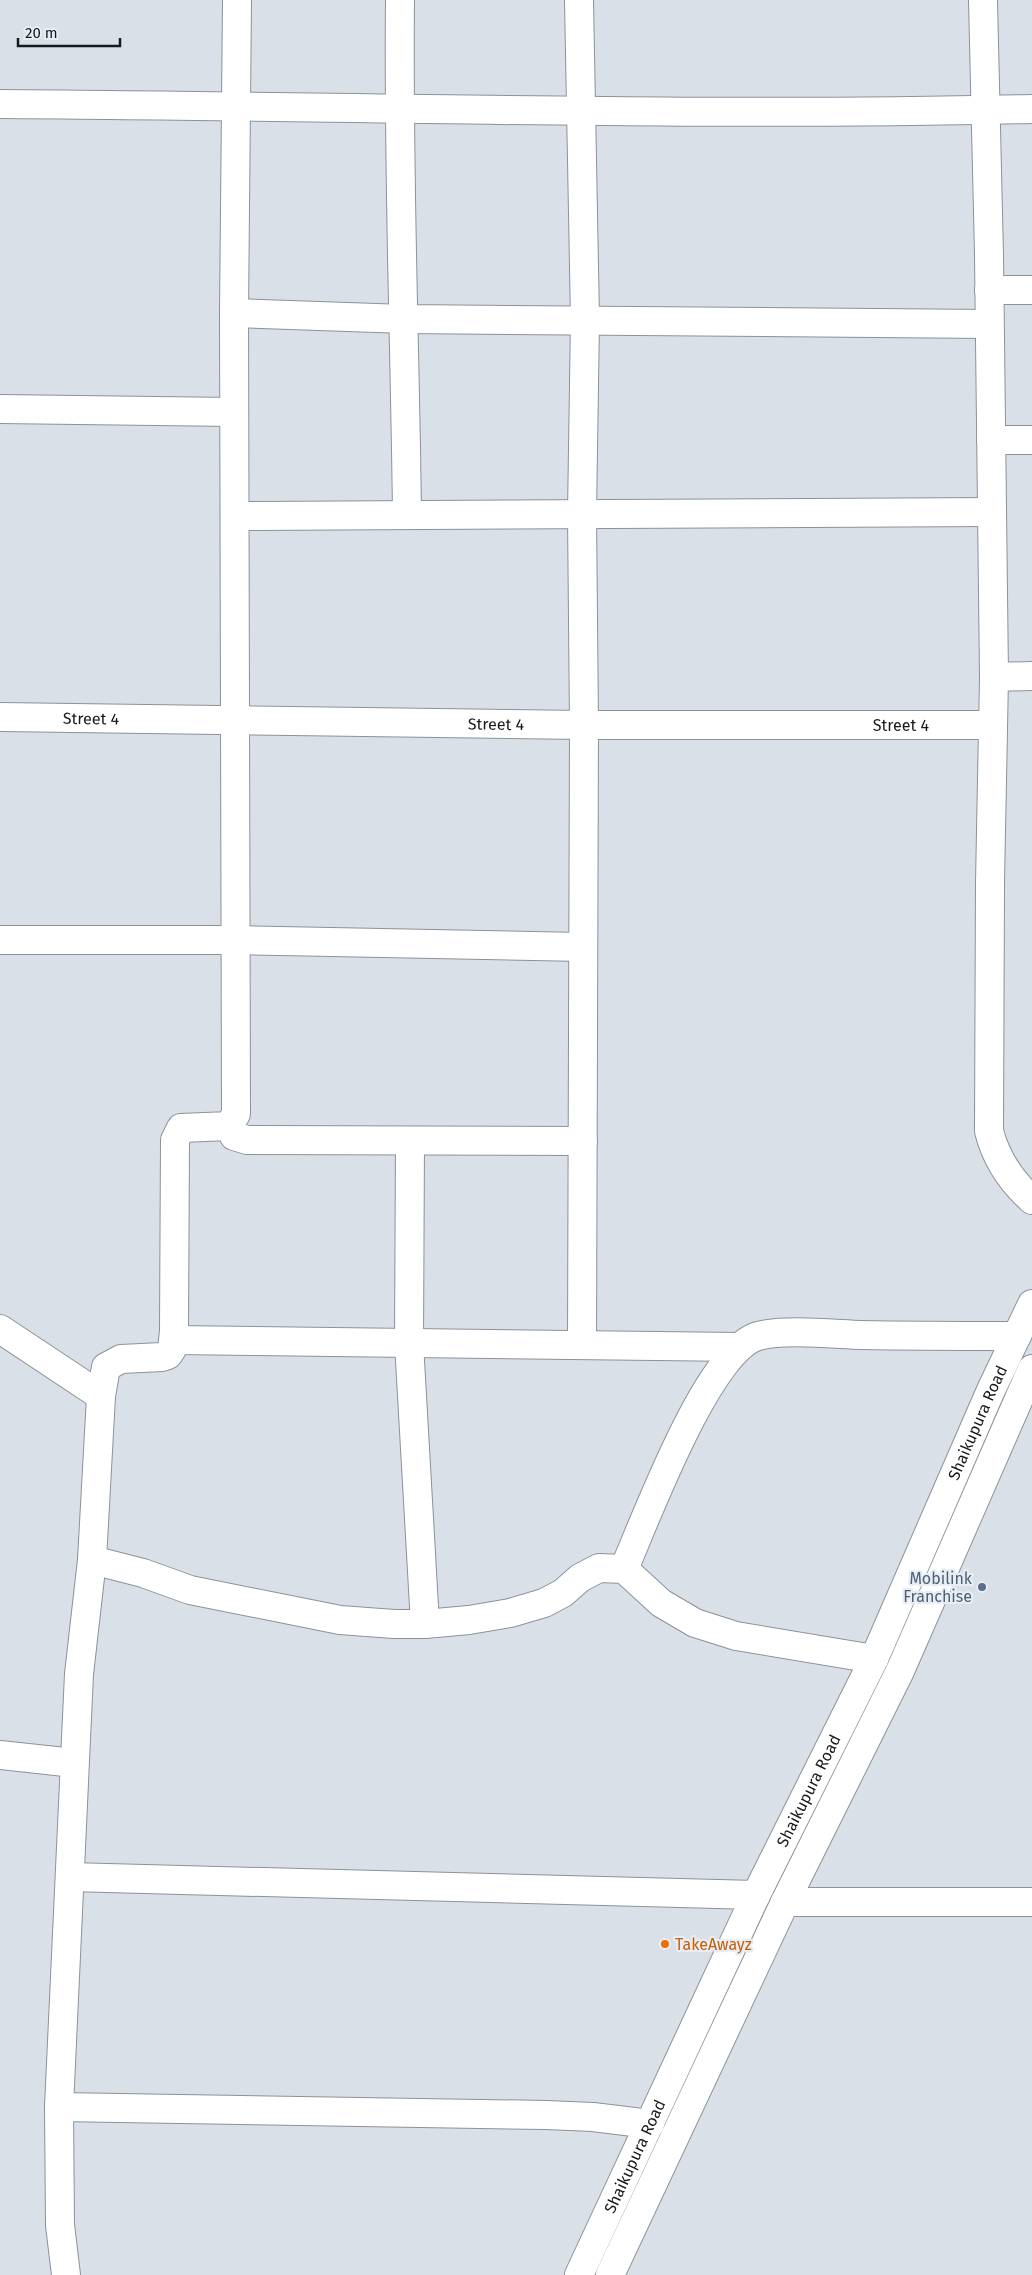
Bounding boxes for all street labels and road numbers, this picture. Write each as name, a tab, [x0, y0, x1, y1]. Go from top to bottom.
street label: Street 4	[63, 708, 120, 728]
street label: Street 4	[468, 714, 525, 734]
street label: Street 4	[873, 716, 930, 735]
street label: Shaikupura Road	[944, 1362, 1011, 1483]
street label: Shaikupura Road	[772, 1731, 844, 1850]
street label: Shaikupura Road	[600, 2096, 669, 2216]

